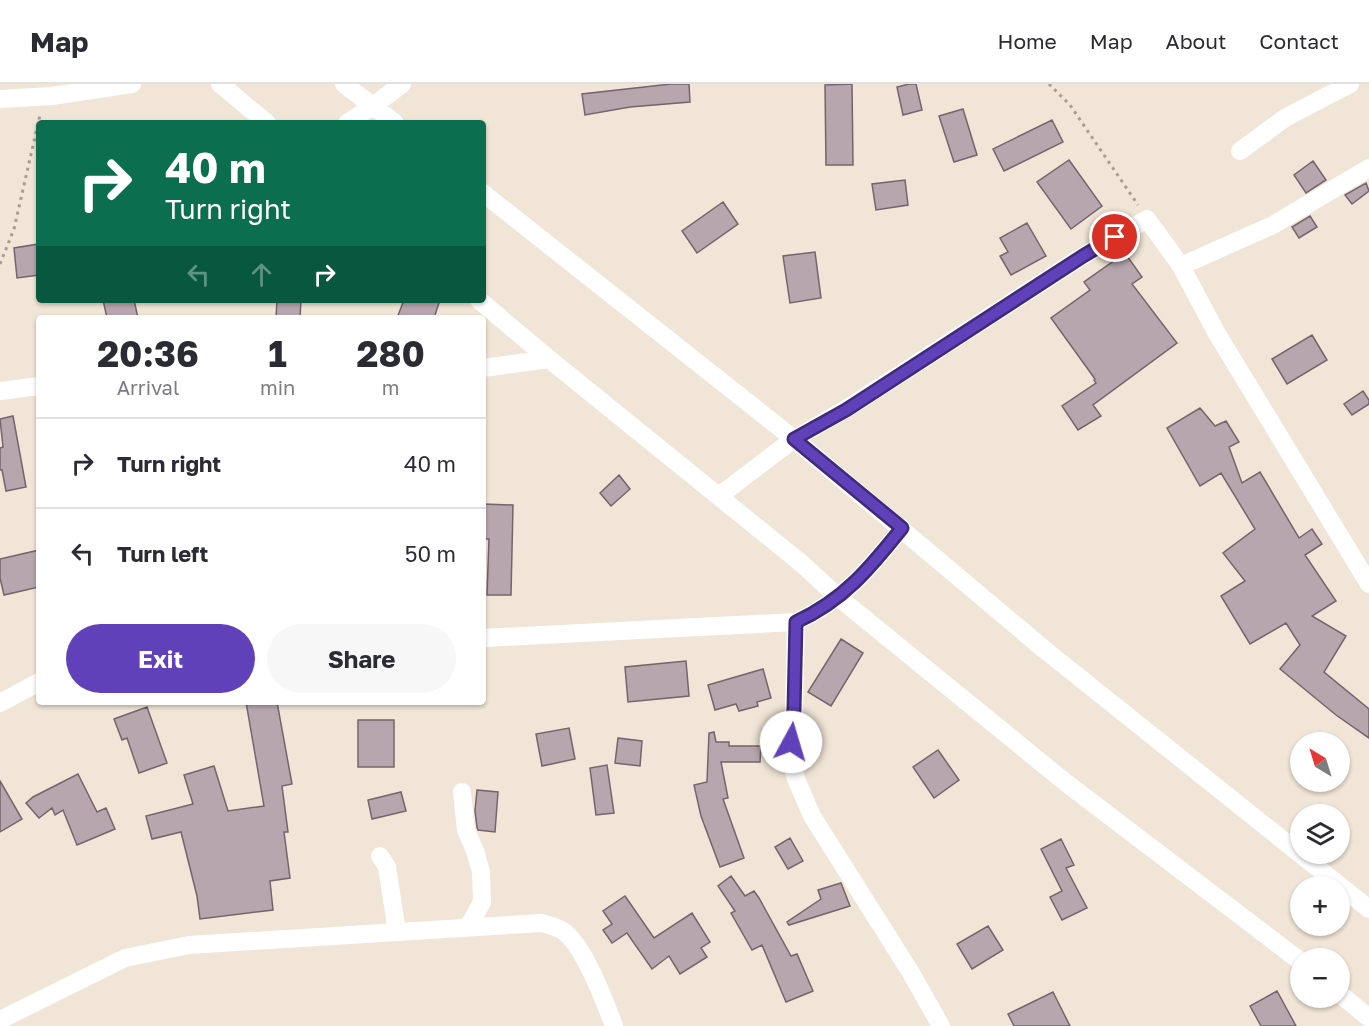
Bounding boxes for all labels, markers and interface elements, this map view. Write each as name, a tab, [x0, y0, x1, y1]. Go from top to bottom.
text: Map	[30, 25, 88, 58]
text: Home	[997, 28, 1057, 54]
text: Map	[1090, 28, 1133, 54]
text: About	[1166, 28, 1226, 54]
text: Contact	[1259, 28, 1339, 54]
text: 40 m	[165, 142, 266, 192]
icon: right	[66, 144, 144, 222]
text: Turn right	[165, 193, 291, 225]
pin	[1089, 211, 1140, 262]
icon: arrive	[1098, 220, 1131, 253]
icon: left	[182, 258, 215, 291]
icon: ahead	[245, 258, 278, 291]
icon: right	[308, 258, 341, 291]
text: 20:36	[97, 332, 199, 375]
text: 1	[268, 332, 287, 375]
text: 280	[356, 332, 425, 375]
text: Arrival	[117, 375, 179, 399]
text: min	[260, 375, 295, 399]
text: m	[382, 375, 400, 399]
icon: right	[66, 447, 99, 480]
text: Turn right	[117, 450, 221, 477]
text: 40 m	[404, 450, 456, 477]
icon: left	[66, 537, 99, 570]
text: Turn left	[117, 540, 208, 567]
text: 50 m	[405, 540, 456, 567]
button: Exit	[66, 624, 255, 693]
button: Share	[267, 624, 456, 693]
position arrow	[759, 710, 823, 774]
north arrow	[1290, 732, 1350, 792]
map controls	[1290, 732, 1350, 1008]
button: layers	[1290, 804, 1350, 864]
button: +	[1290, 876, 1350, 936]
button: −	[1290, 948, 1350, 1008]

